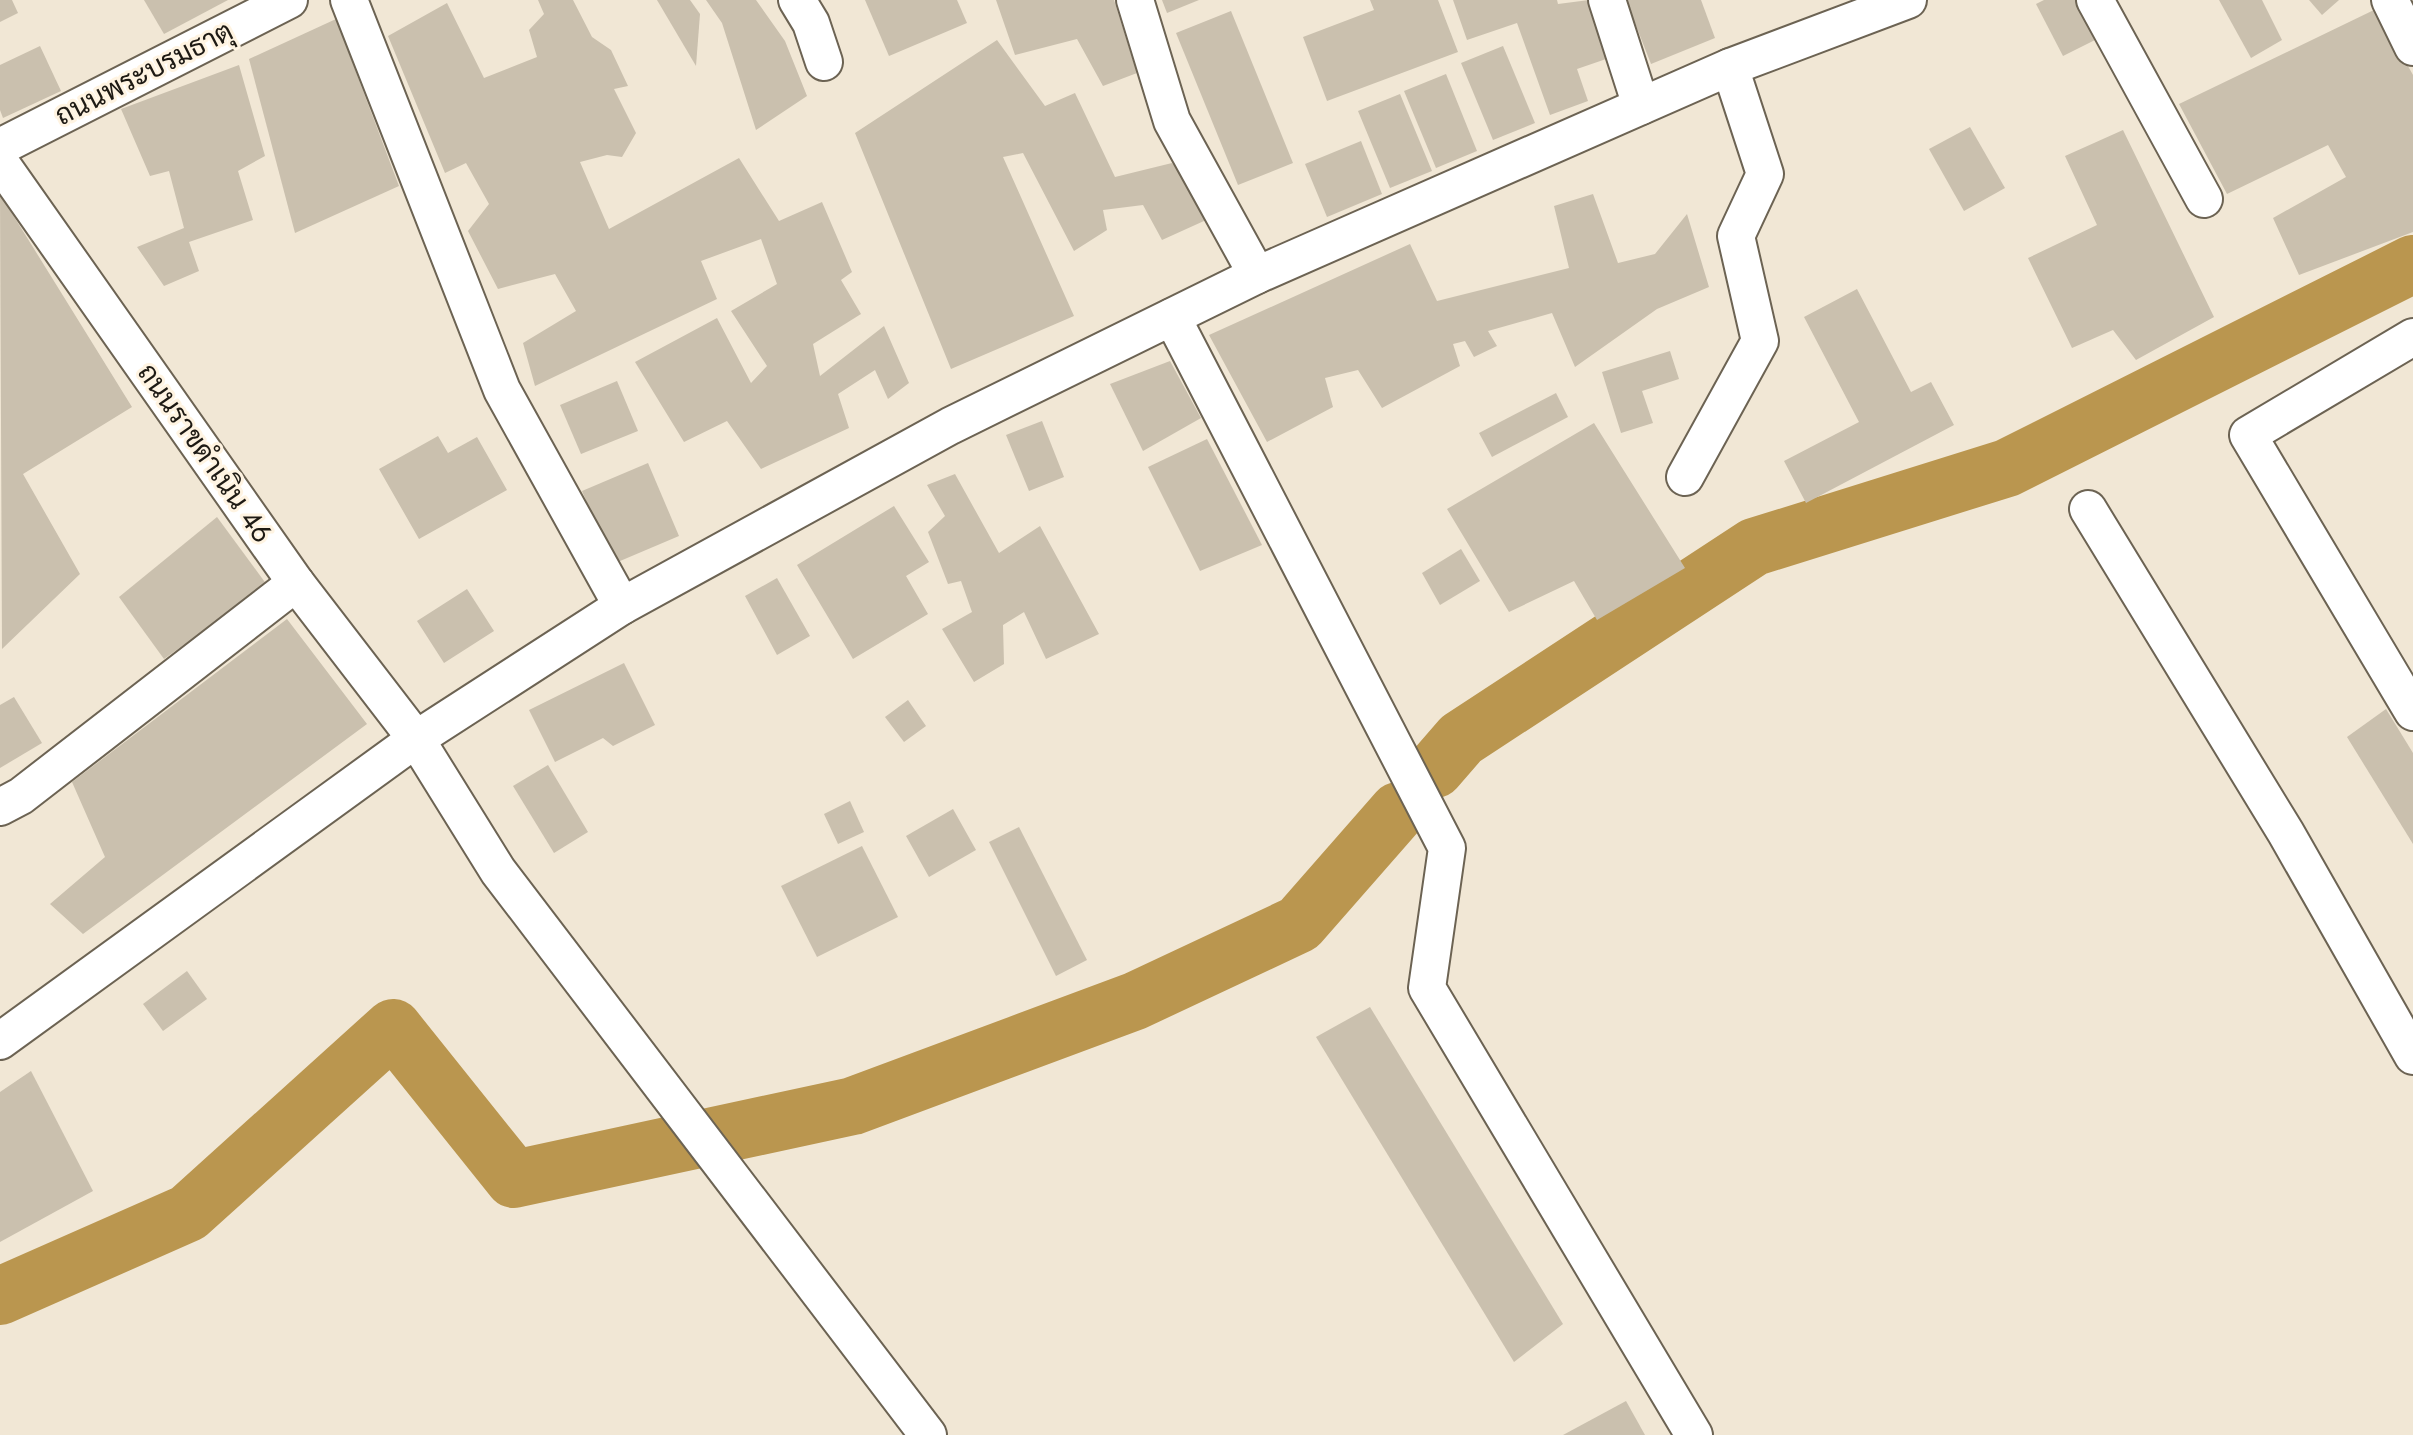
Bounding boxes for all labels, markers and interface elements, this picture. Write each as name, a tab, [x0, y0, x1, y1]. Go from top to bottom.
street label: ถนนพระบรมธาตุ	[48, 10, 240, 136]
street label: ถนนราขดำเนิน 46	[128, 355, 282, 551]

